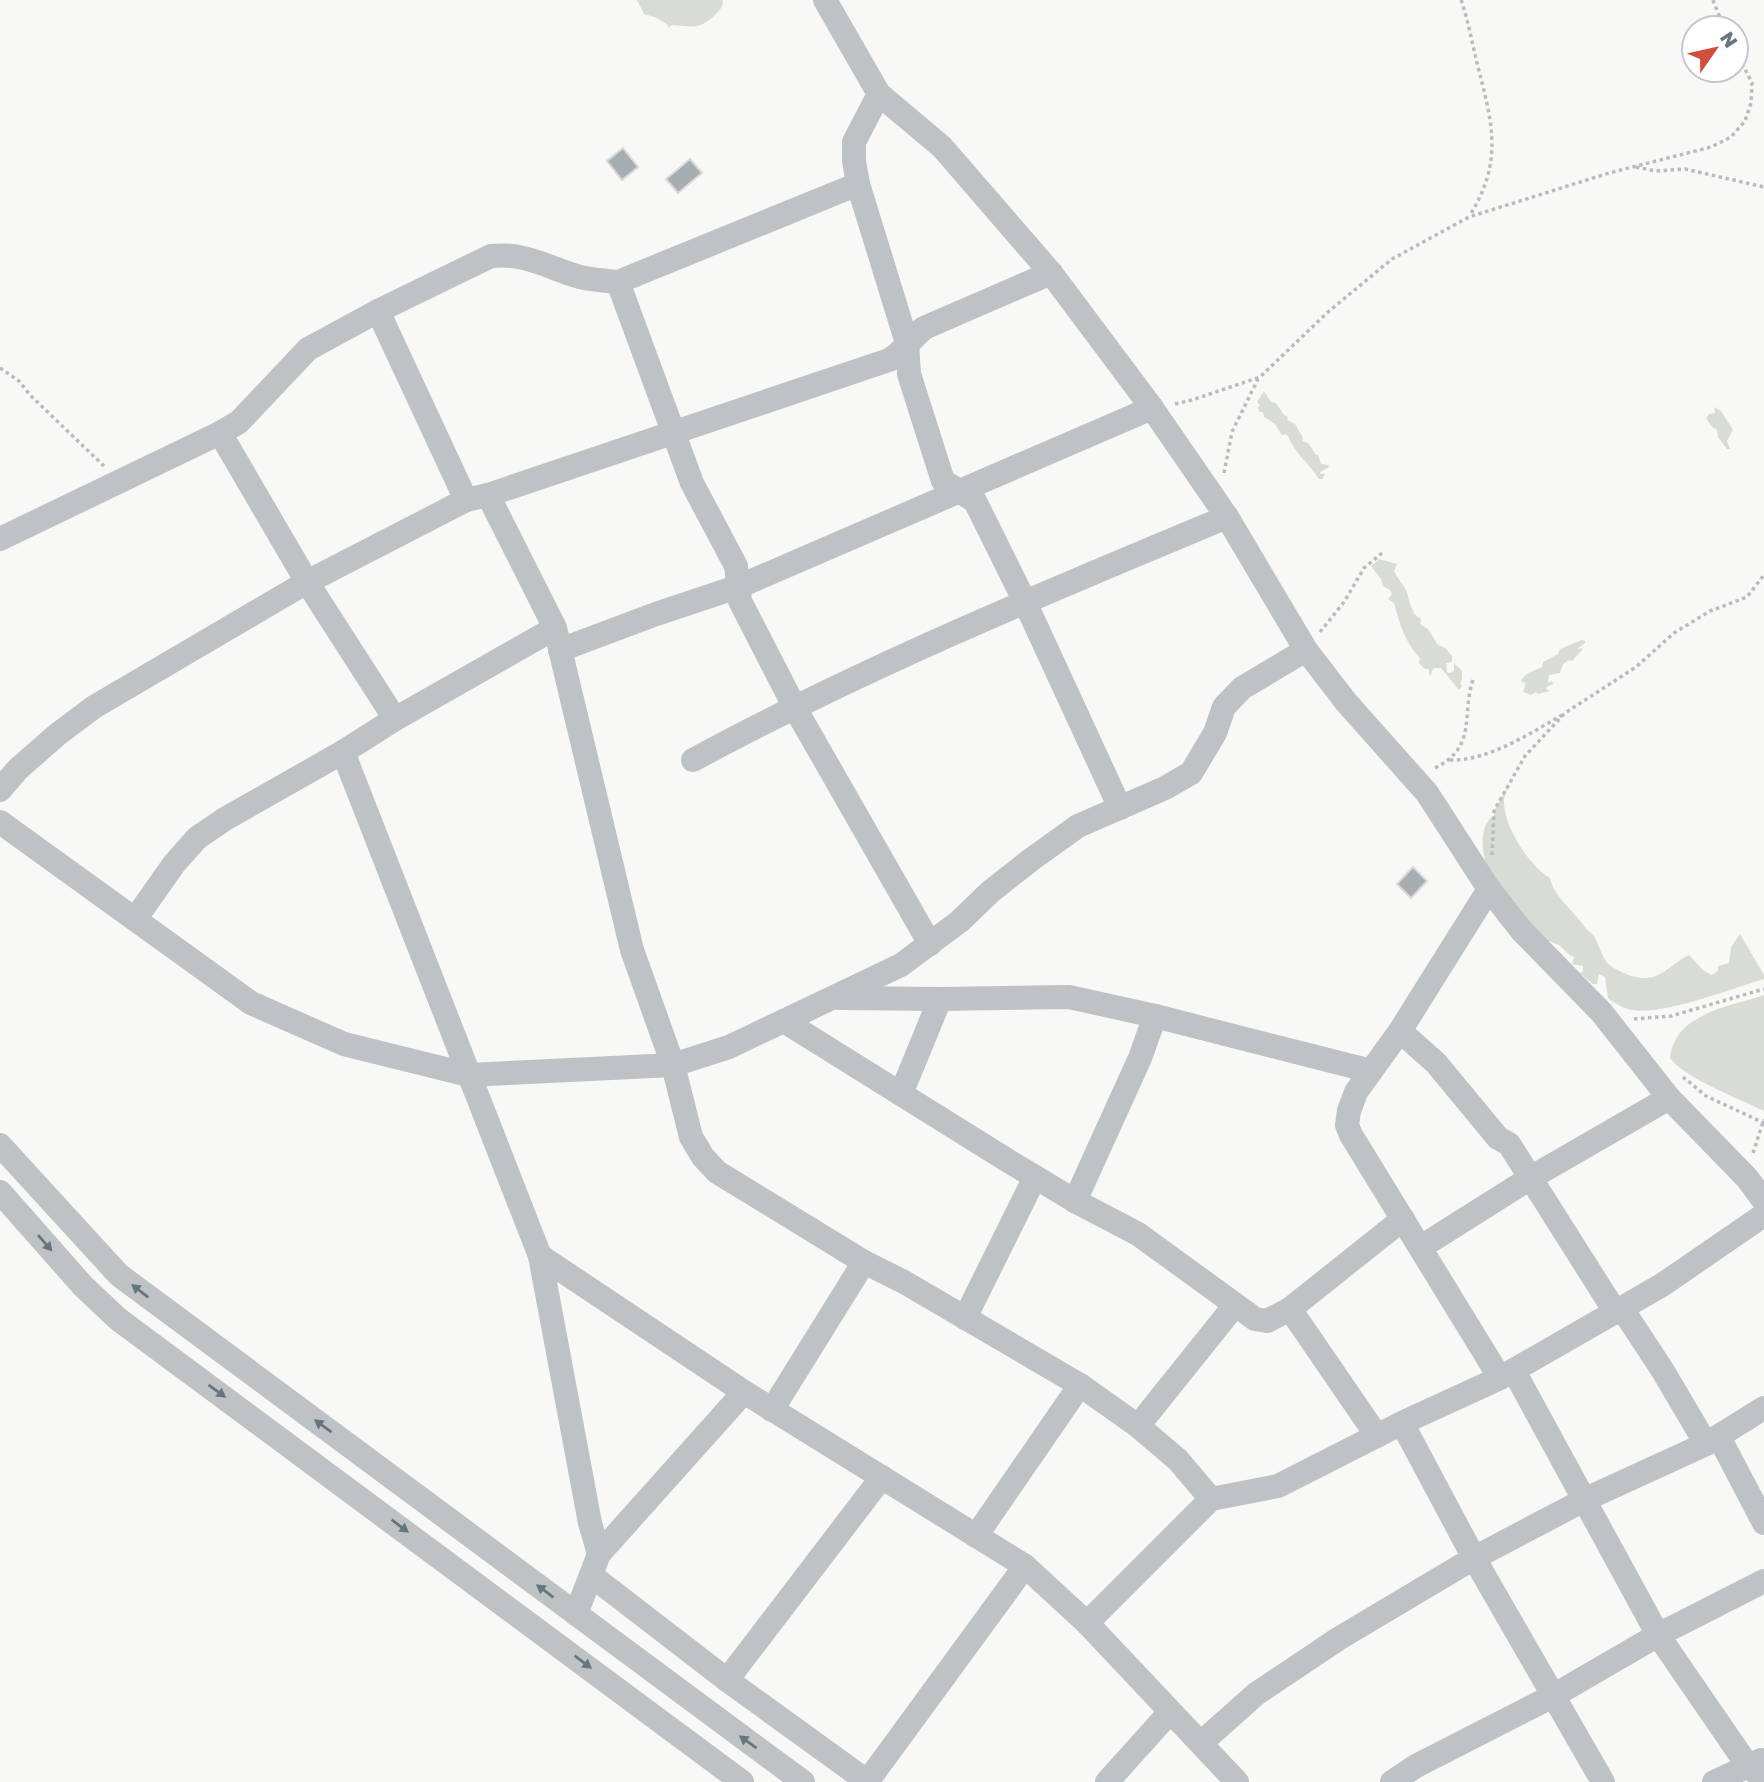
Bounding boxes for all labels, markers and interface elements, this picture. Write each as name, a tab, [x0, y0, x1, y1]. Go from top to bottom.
north arrow	[1680, 14, 1750, 84]
text: N	[1716, 27, 1743, 52]
one-way arrow	[37, 1234, 53, 1251]
one-way arrow	[132, 1284, 150, 1299]
one-way arrow	[208, 1384, 226, 1398]
one-way arrow	[314, 1419, 333, 1433]
one-way arrow	[391, 1519, 409, 1533]
one-way arrow	[536, 1585, 554, 1599]
one-way arrow	[573, 1655, 592, 1669]
one-way arrow	[739, 1734, 757, 1749]

